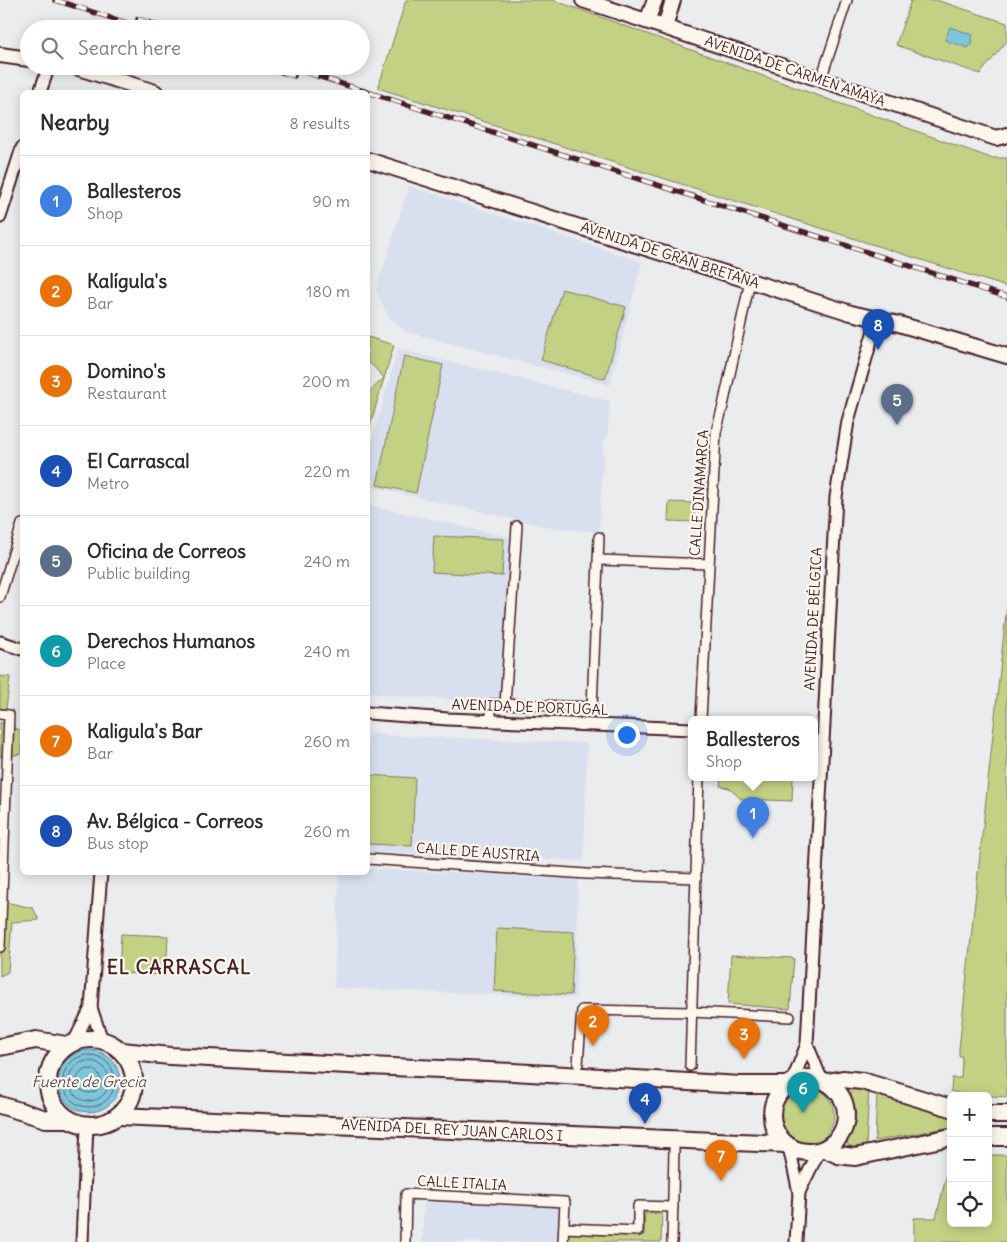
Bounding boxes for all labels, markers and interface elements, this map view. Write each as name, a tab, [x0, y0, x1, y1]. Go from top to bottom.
search box	[20, 20, 370, 75]
street label: AVENIDA DE CARMEN AMAYA	[702, 32, 888, 110]
icon: search	[38, 34, 66, 62]
text: Search here	[78, 36, 181, 60]
text: Nearby	[40, 109, 110, 136]
text: 8 results	[289, 113, 350, 133]
text: Ballesteros	[87, 179, 181, 203]
text: 1	[53, 191, 59, 211]
text: 90 m	[312, 191, 350, 211]
text: Shop	[87, 203, 123, 223]
street label: AVENIDA DE GRAN BRETAÑA	[578, 218, 762, 292]
text: Kalígula's	[87, 269, 167, 293]
text: 2	[52, 281, 60, 301]
text: 180 m	[306, 281, 350, 301]
text: Bar	[87, 293, 113, 313]
pin: 8	[862, 309, 894, 350]
text: Domino's	[87, 359, 166, 383]
text: 3	[51, 371, 61, 391]
text: 200 m	[302, 371, 350, 391]
text: Restaurant	[87, 383, 167, 403]
pin: 5	[881, 384, 913, 425]
street label: CALLE DINAMARCA	[686, 429, 712, 557]
text: El Carrascal	[87, 449, 190, 473]
text: 4	[51, 461, 61, 481]
text: 220 m	[304, 461, 350, 481]
text: Metro	[87, 473, 129, 493]
text: Oficina de Correos	[87, 539, 246, 563]
street label: AVENIDA DE BÉLGICA	[800, 547, 826, 691]
text: 5	[51, 551, 61, 571]
text: 240 m	[304, 551, 350, 571]
text: Public building	[87, 563, 190, 583]
text: Derechos Humanos	[87, 629, 255, 653]
text: 6	[51, 641, 61, 661]
text: 240 m	[304, 641, 350, 661]
text: Place	[87, 653, 126, 673]
street label: AVENIDA DE PORTUGAL	[451, 695, 609, 719]
popup	[688, 716, 818, 781]
text: Kaligula's Bar	[87, 719, 203, 743]
your location	[614, 722, 640, 748]
text: Ballesteros	[706, 727, 800, 751]
text: 7	[52, 731, 60, 751]
text: 260 m	[304, 731, 350, 751]
text: Bar	[87, 743, 113, 763]
text: Shop	[706, 751, 742, 771]
pin: 1	[737, 797, 769, 838]
text: Av. Bélgica - Correos	[87, 809, 263, 833]
text: 8	[51, 821, 61, 841]
text: 260 m	[304, 821, 350, 841]
text: Bus stop	[87, 833, 149, 853]
street label: CALLE DE AUSTRIA	[415, 839, 541, 865]
district label: EL CARRASCAL	[107, 955, 251, 979]
pin: 2	[577, 1005, 609, 1046]
pin: 3	[728, 1018, 760, 1059]
water label: Fuente de Grecia	[32, 1072, 148, 1091]
pin: 6	[787, 1072, 819, 1113]
pin: 4	[629, 1083, 661, 1124]
map controls	[947, 1092, 992, 1227]
button: +	[947, 1092, 992, 1137]
street label: AVENIDA DEL REY JUAN CARLOS I	[341, 1115, 563, 1145]
button: −	[947, 1137, 992, 1182]
pin: 7	[705, 1140, 737, 1181]
street label: CALLE ITALIA	[417, 1172, 507, 1194]
button: locate	[947, 1182, 992, 1227]

